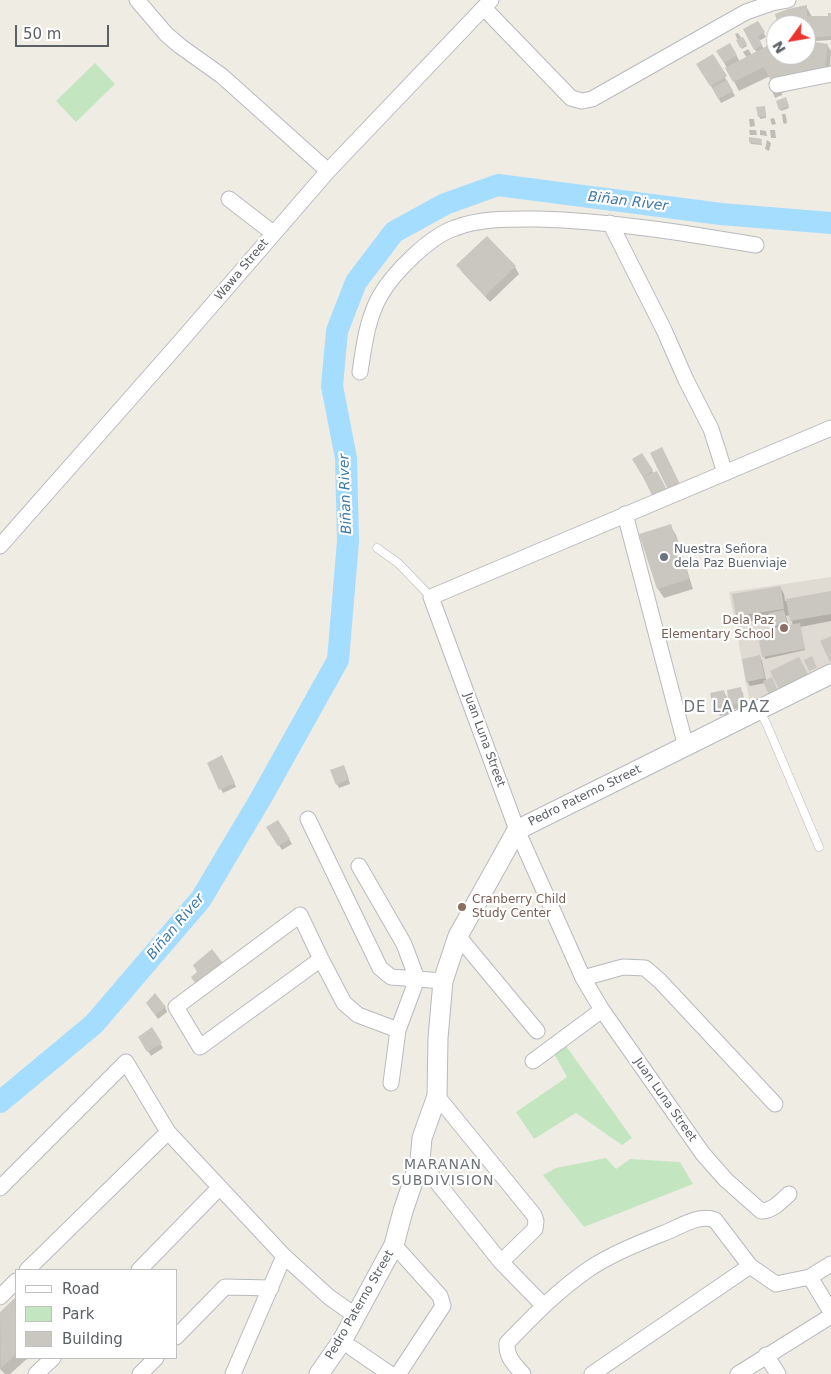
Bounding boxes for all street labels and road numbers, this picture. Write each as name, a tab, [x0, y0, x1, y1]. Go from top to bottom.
street label: Wawa Street	[212, 236, 272, 304]
street label: Juan Luna Street	[460, 691, 508, 789]
street label: Pedro Paterno Street	[526, 762, 644, 830]
street label: Juan Luna Street	[631, 1055, 699, 1145]
street label: Pedro Paterno Street	[323, 1248, 397, 1362]

